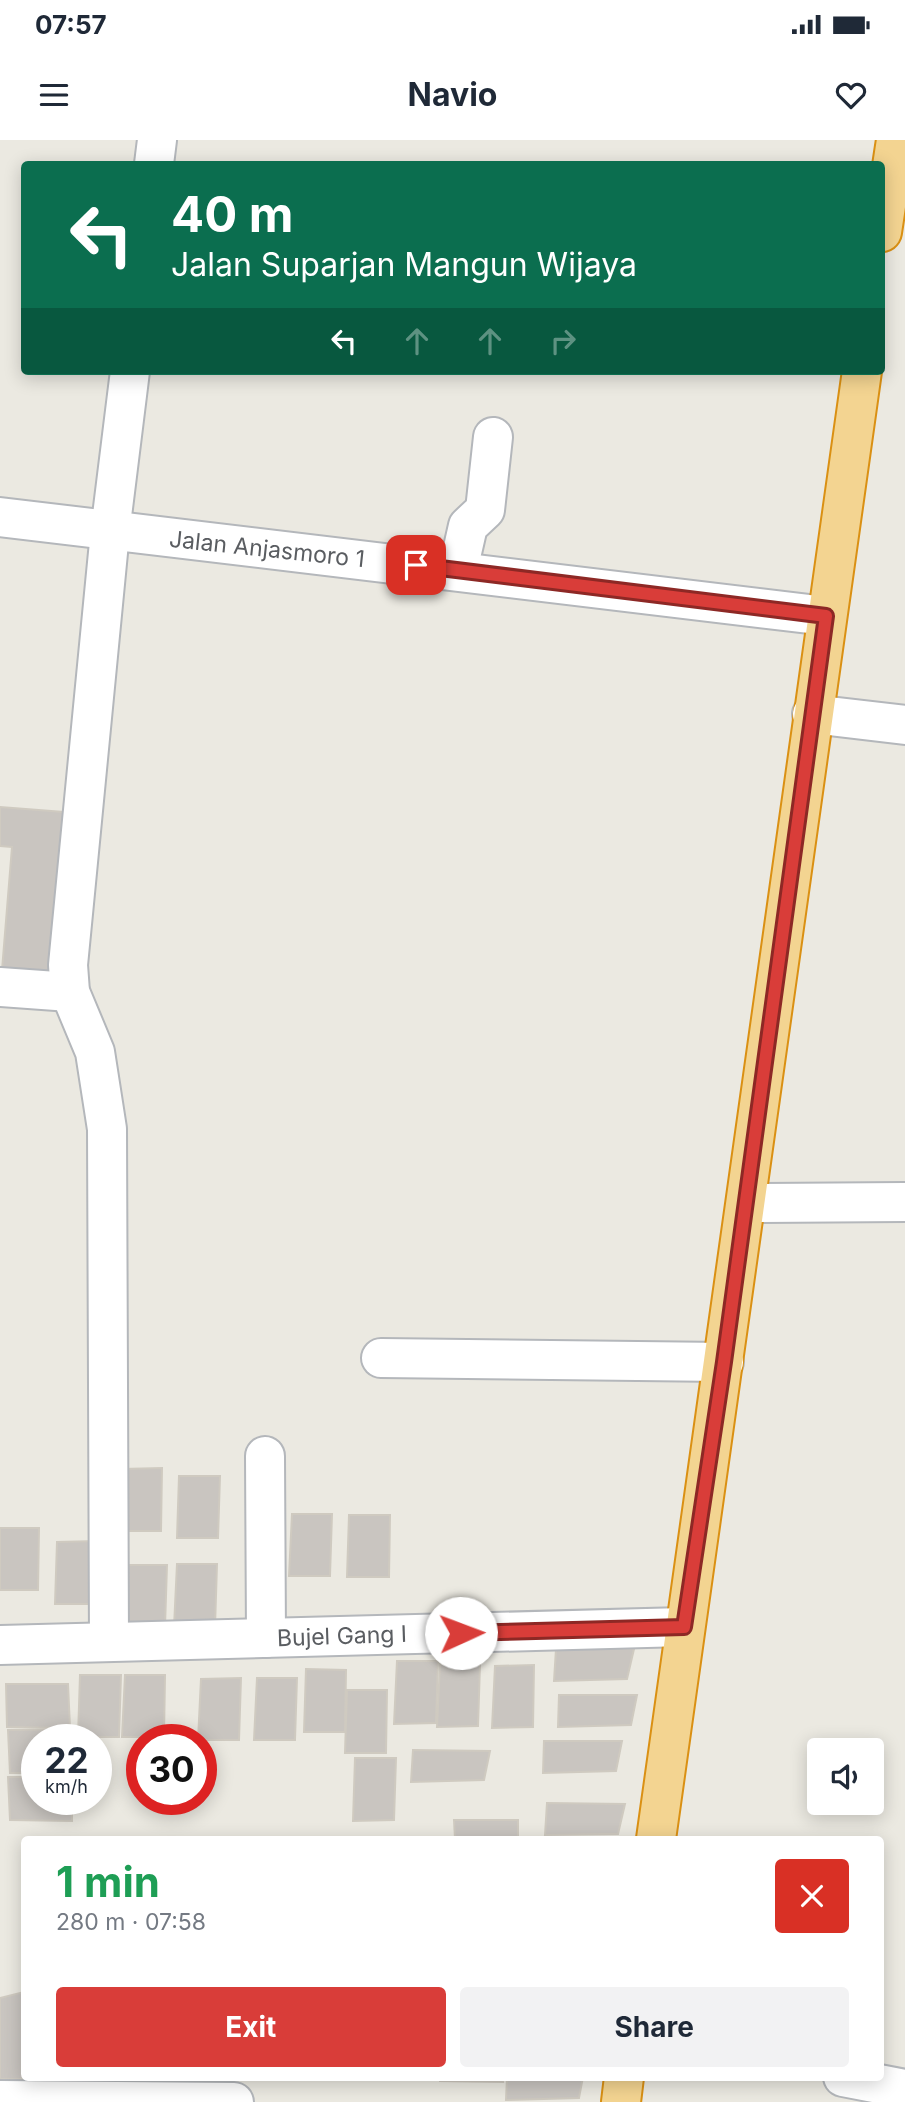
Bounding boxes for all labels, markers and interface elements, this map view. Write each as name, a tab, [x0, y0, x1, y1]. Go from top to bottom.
text: 07:57	[35, 9, 107, 40]
text: Navio	[408, 75, 497, 114]
icon: menu	[35, 76, 73, 114]
icon: heart	[832, 76, 870, 114]
text: 40 m	[171, 185, 294, 244]
icon: left	[56, 189, 147, 280]
text: Jalan Suparjan Mangun Wijaya	[171, 245, 637, 284]
icon: left	[325, 322, 363, 360]
icon: ahead	[398, 322, 436, 360]
icon: ahead	[471, 322, 509, 360]
icon: right	[544, 322, 582, 360]
street label: Jalan Anjasmoro 1	[168, 525, 366, 573]
pin	[386, 535, 446, 595]
icon: arrive	[397, 546, 435, 584]
position arrow	[424, 1596, 498, 1670]
street label: Bujel Gang I	[277, 1620, 407, 1652]
speed limit sign: 30	[126, 1724, 217, 1815]
map controls	[807, 1738, 884, 1815]
button: sound	[807, 1738, 884, 1815]
text: 22	[44, 1739, 89, 1781]
text: km/h	[45, 1776, 88, 1797]
text: 1 min	[56, 1856, 160, 1907]
button: close	[775, 1859, 849, 1933]
text: 280 m · 07:58	[56, 1908, 206, 1936]
button: Exit	[56, 1987, 446, 2067]
button: Share	[460, 1987, 849, 2067]

